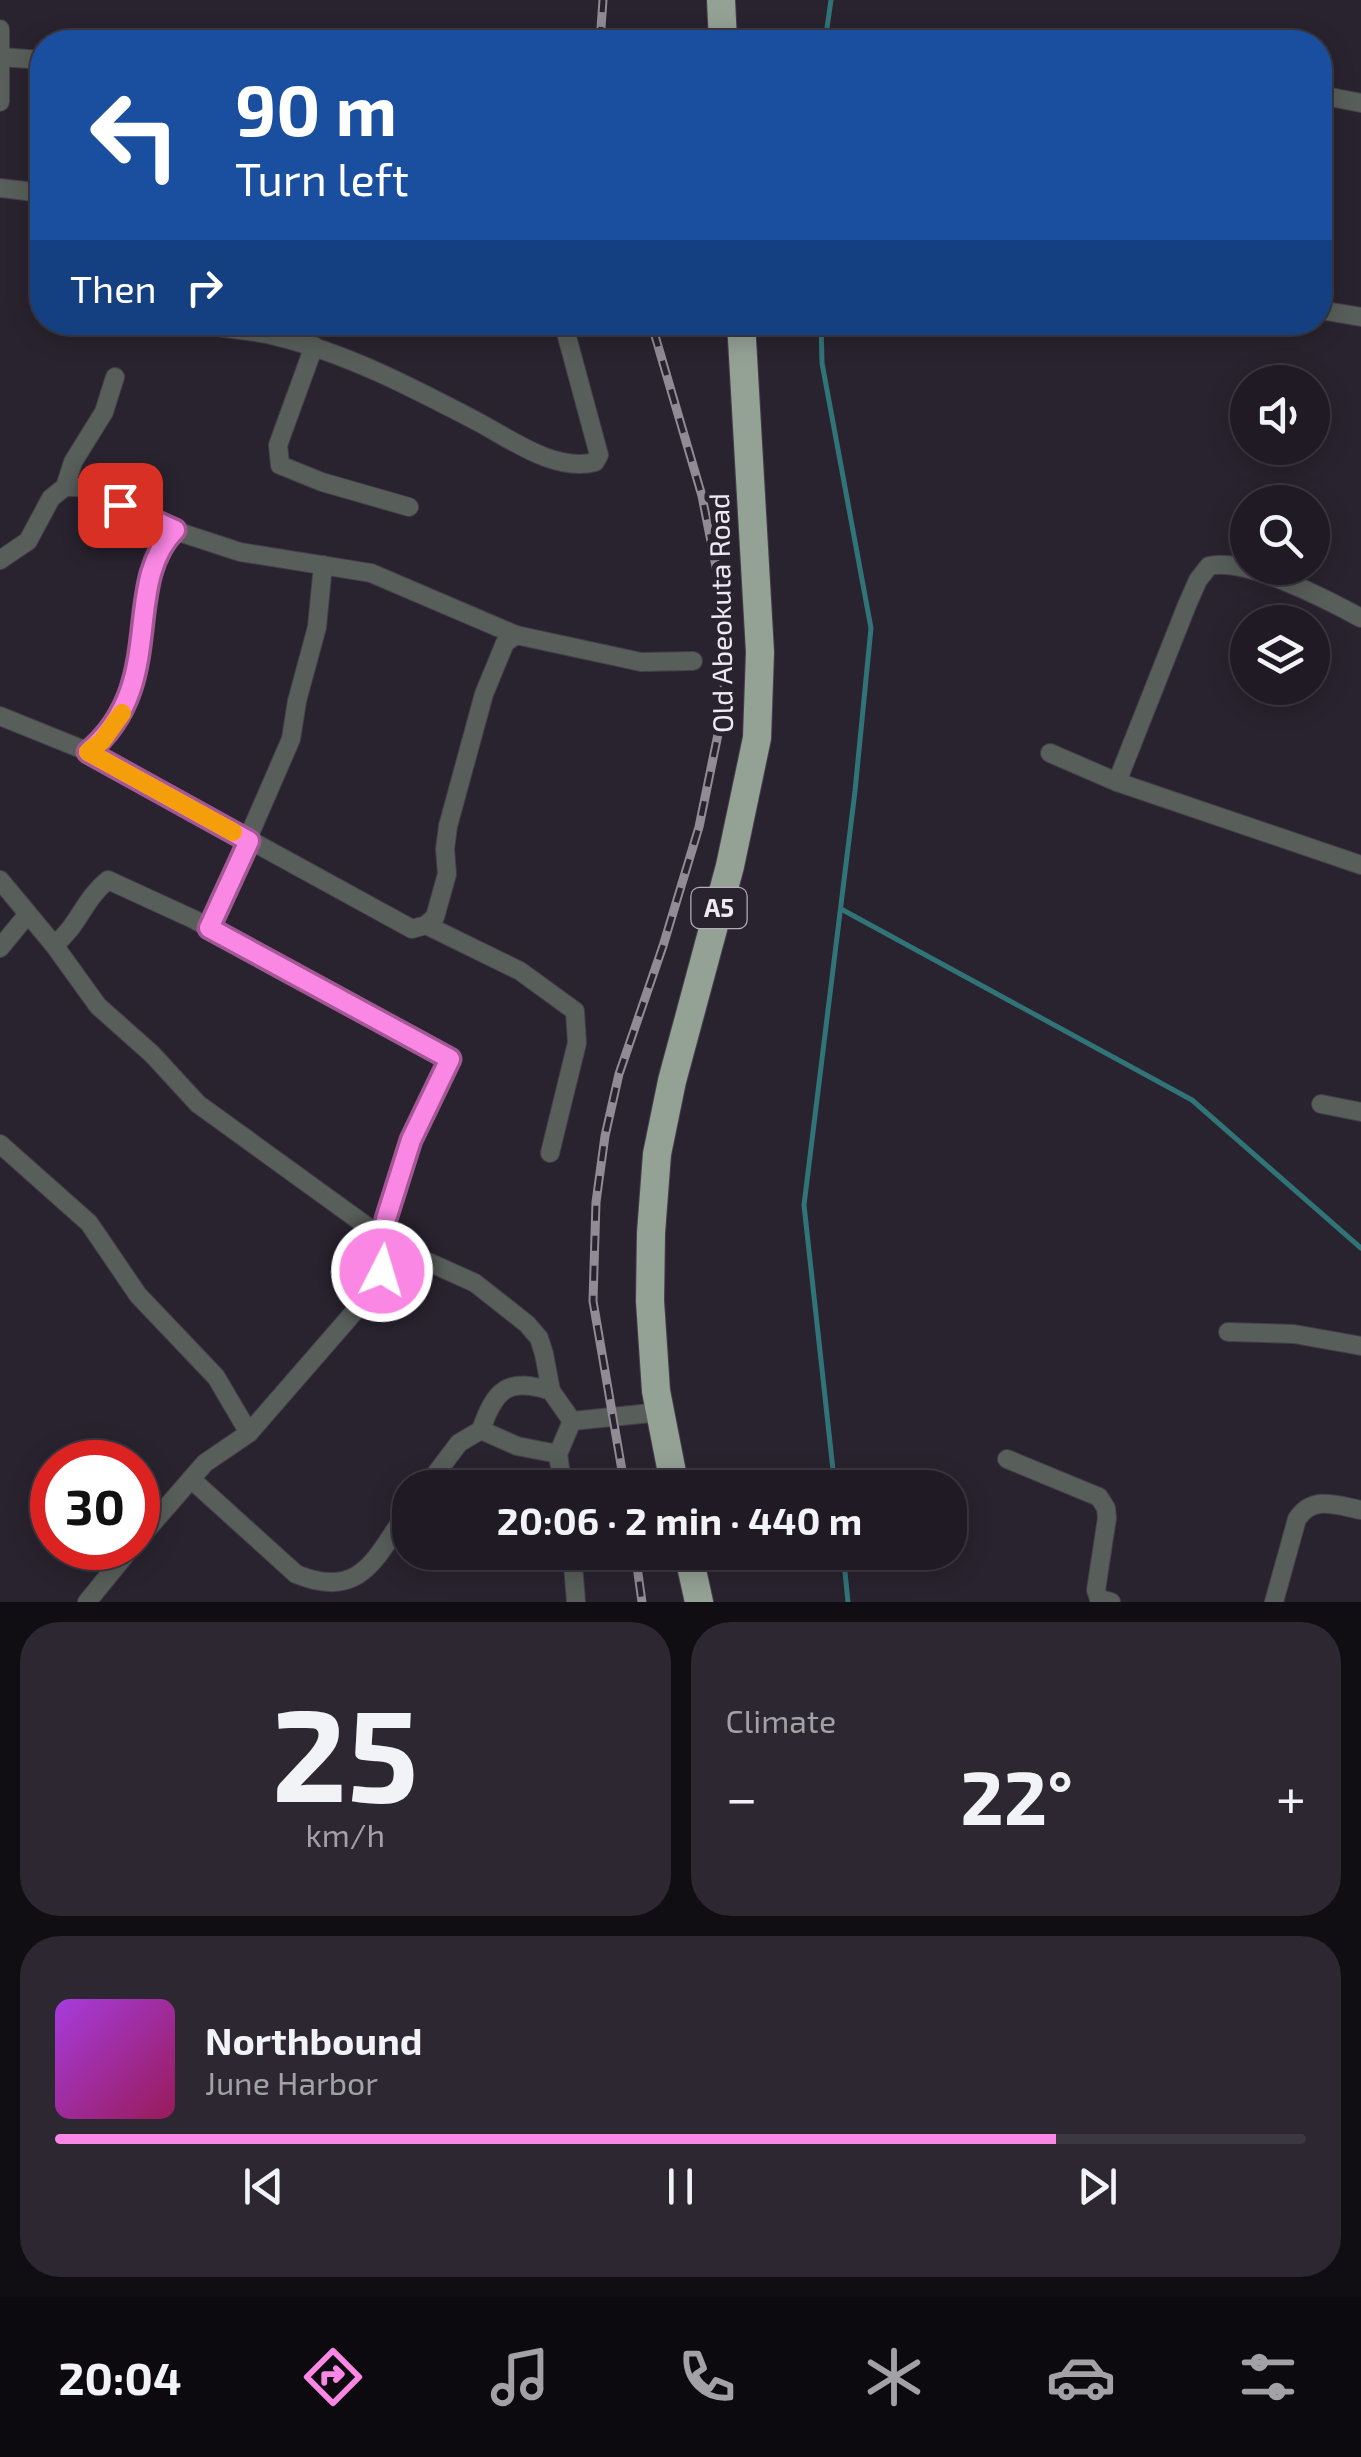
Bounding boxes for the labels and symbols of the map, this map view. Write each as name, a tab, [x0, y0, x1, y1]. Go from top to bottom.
pin	[78, 463, 163, 548]
street label: Old Abeokuta Road	[701, 493, 739, 733]
road number: A5	[692, 888, 746, 928]
position arrow	[330, 1219, 434, 1323]
speed limit sign: 30	[30, 1440, 160, 1570]

